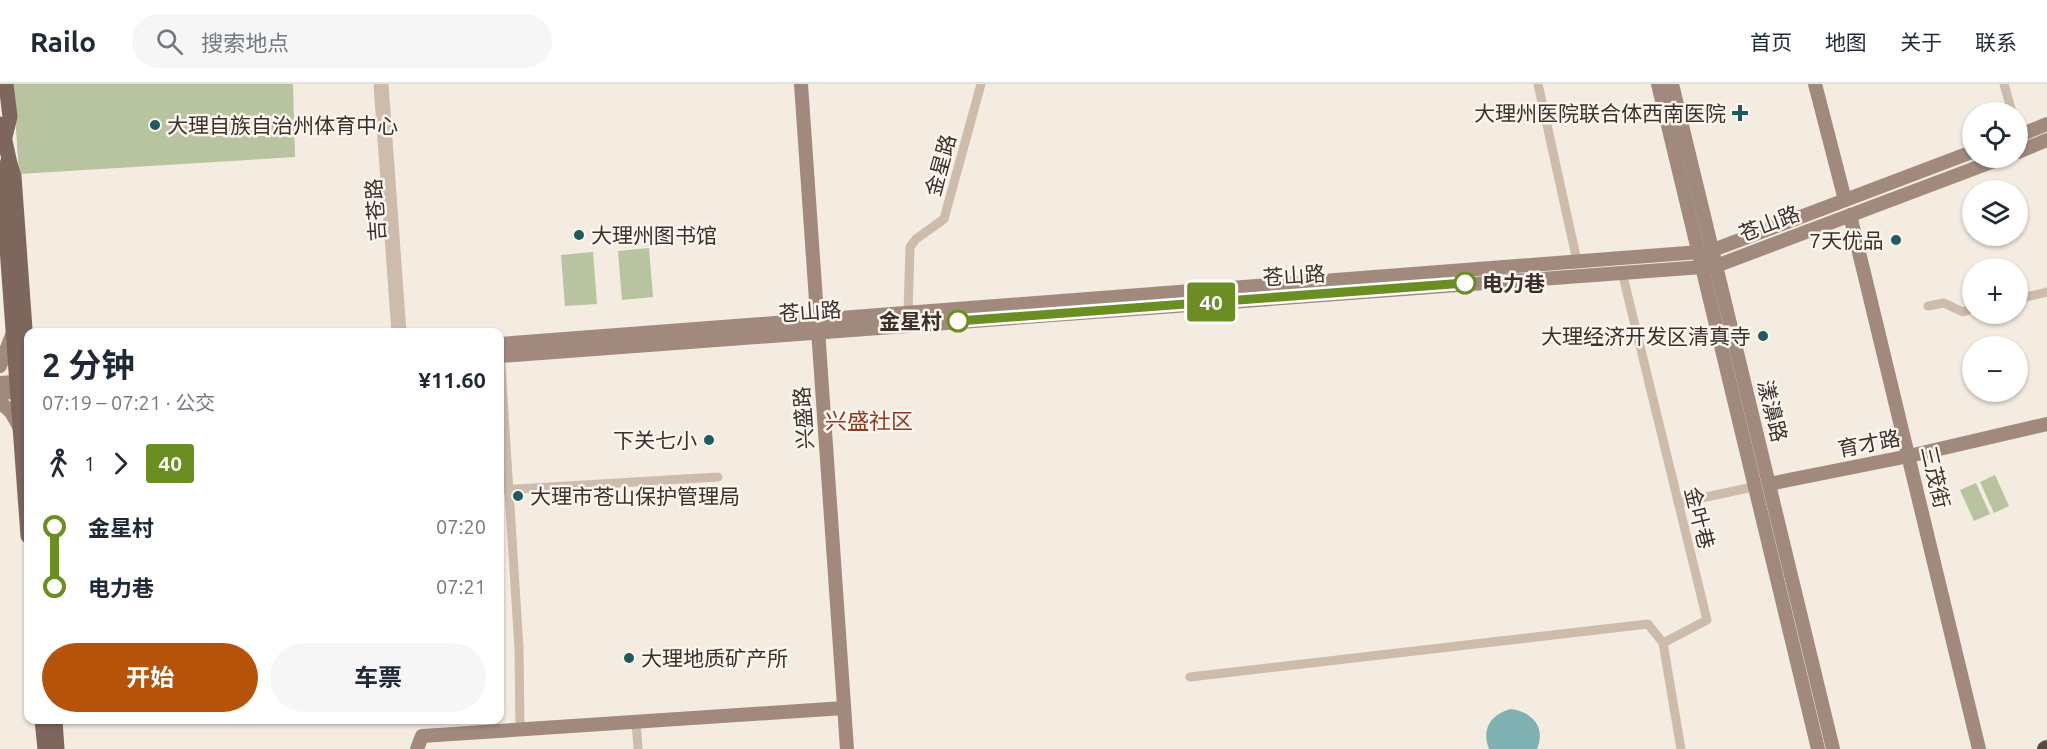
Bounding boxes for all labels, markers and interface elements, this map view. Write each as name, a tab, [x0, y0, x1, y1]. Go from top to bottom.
search box	[132, 14, 552, 68]
icon: search	[153, 25, 186, 58]
text: Railo	[30, 26, 96, 57]
text: 搜索地点	[201, 30, 289, 55]
text: 首页	[1750, 30, 1792, 54]
text: 地图	[1825, 30, 1867, 54]
text: 关于	[1900, 30, 1942, 54]
text: 联系	[1975, 30, 2017, 54]
place label: 大理州医院联合体西南医院	[1474, 101, 1726, 125]
map controls	[1962, 102, 2028, 402]
button: locate	[1962, 102, 2028, 168]
marker: 大理州医院联合体西南医院	[1731, 104, 1749, 122]
place label: 大理自族自治州体育中心	[167, 113, 398, 137]
marker: 大理自族自治州体育中心	[148, 118, 162, 132]
street label: 金星路	[920, 131, 960, 199]
street label: 吉苍路	[361, 178, 389, 242]
button: layers	[1962, 180, 2028, 246]
street label: 苍山路	[1735, 201, 1803, 245]
place label: 大理州图书馆	[591, 223, 717, 247]
marker: 大理州图书馆	[572, 228, 586, 242]
place label: 7天优品	[1809, 228, 1884, 252]
marker: 7天优品	[1889, 233, 1903, 247]
button: +	[1962, 258, 2028, 324]
street label: 苍山路	[1262, 261, 1326, 289]
place label: 电力巷	[1482, 271, 1545, 295]
marker: 电力巷	[1454, 272, 1476, 294]
line badge: 40	[1184, 282, 1238, 322]
text: 40	[1199, 290, 1223, 314]
street label: 苍山路	[778, 297, 842, 325]
place label: 金星村	[879, 309, 942, 333]
marker: 金星村	[947, 310, 969, 332]
place label: 大理经济开发区清真寺	[1541, 324, 1751, 348]
marker: 大理经济开发区清真寺	[1756, 329, 1770, 343]
button: −	[1962, 336, 2028, 402]
text: 2 分钟	[42, 346, 134, 383]
text: ¥11.60	[419, 367, 486, 392]
street label: 漾濞路	[1754, 378, 1792, 444]
street label: 兴盛路	[789, 386, 817, 450]
text: 07:19 – 07:21 · 公交	[42, 391, 215, 414]
district label: 兴盛社区	[825, 408, 913, 433]
street label: 育才路	[1836, 425, 1902, 461]
place label: 下关七小	[613, 428, 697, 452]
marker: 下关七小	[702, 433, 716, 447]
street label: 三茂街	[1917, 444, 1955, 510]
icon: walk	[42, 447, 75, 480]
icon: forward	[104, 447, 137, 480]
text: 40	[158, 451, 182, 475]
text: 1	[84, 452, 95, 475]
place label: 大理市苍山保护管理局	[530, 484, 740, 508]
street label: 金叶巷	[1681, 485, 1719, 551]
marker: 大理市苍山保护管理局	[511, 489, 525, 503]
text: 金星村	[88, 515, 154, 540]
text: 07:20	[436, 515, 486, 538]
text: 电力巷	[88, 575, 154, 600]
text: 07:21	[436, 575, 486, 598]
button: 开始	[42, 643, 258, 712]
button: 车票	[270, 643, 486, 712]
place label: 大理地质矿产所	[641, 646, 788, 670]
marker: 大理地质矿产所	[622, 651, 636, 665]

